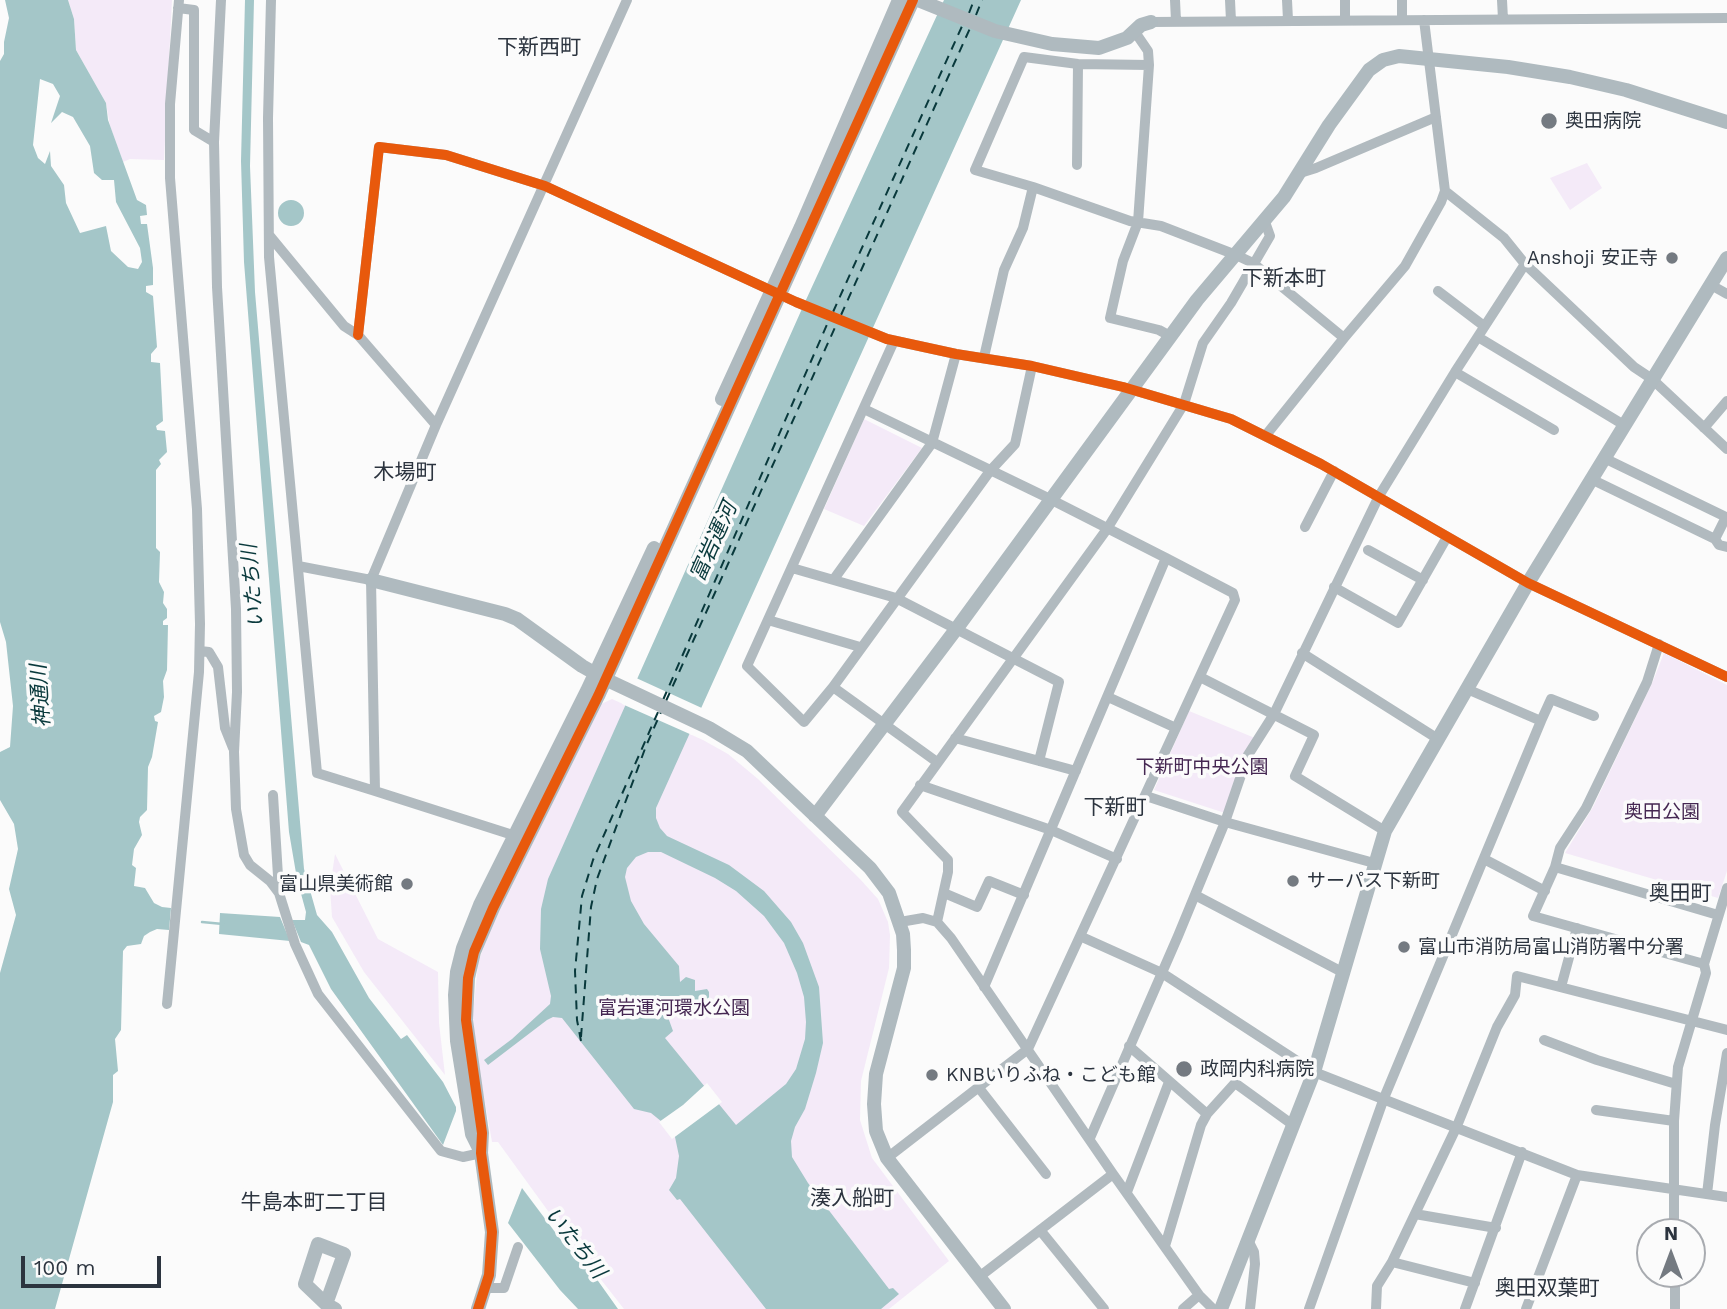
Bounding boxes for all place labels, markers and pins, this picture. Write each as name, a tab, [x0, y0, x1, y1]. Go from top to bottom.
place label: 奥田病院	[1565, 110, 1641, 132]
marker: 奥田病院	[1539, 111, 1559, 131]
place label: Anshoji 安正寺	[1527, 247, 1658, 269]
marker: Anshoji 安正寺	[1664, 250, 1680, 266]
place label: サーパス下新町	[1307, 870, 1440, 892]
place label: 富山県美術館	[279, 873, 393, 895]
marker: サーパス下新町	[1285, 873, 1301, 889]
marker: 富山県美術館	[399, 876, 415, 892]
place label: 富山市消防局富山消防署中分署	[1418, 936, 1684, 958]
marker: 富山市消防局富山消防署中分署	[1396, 939, 1412, 955]
place label: 政岡内科病院	[1200, 1058, 1314, 1080]
marker: 政岡内科病院	[1174, 1059, 1194, 1079]
place label: KNBいりふね・こども館	[946, 1064, 1156, 1086]
marker: KNBいりふね・こども館	[924, 1067, 940, 1083]

